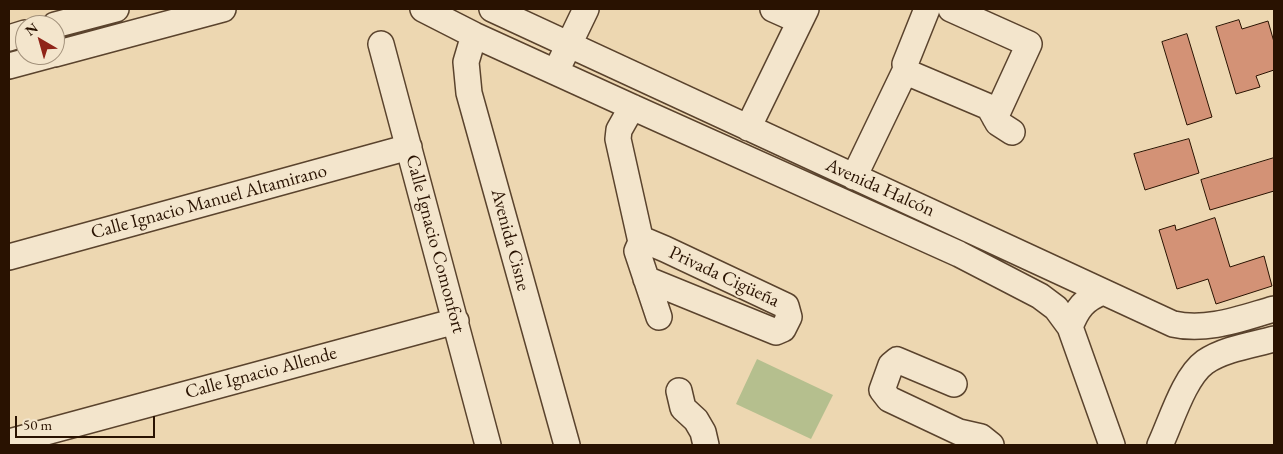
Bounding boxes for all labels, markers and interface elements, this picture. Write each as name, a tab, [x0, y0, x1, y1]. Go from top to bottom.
north arrow	[15, 15, 65, 65]
text: N	[21, 18, 41, 40]
street label: Calle Ignacio Comonfort	[400, 152, 470, 336]
street label: Avenida Halcón	[822, 154, 938, 222]
street label: Calle Ignacio Manuel Altamirano	[88, 159, 330, 245]
street label: Avenida Cisne	[485, 187, 535, 293]
street label: Privada Cigüeña	[665, 241, 783, 313]
street label: Calle Ignacio Allende	[183, 342, 339, 404]
scale bar	[18, 406, 158, 438]
text: 50 m	[23, 415, 52, 434]

